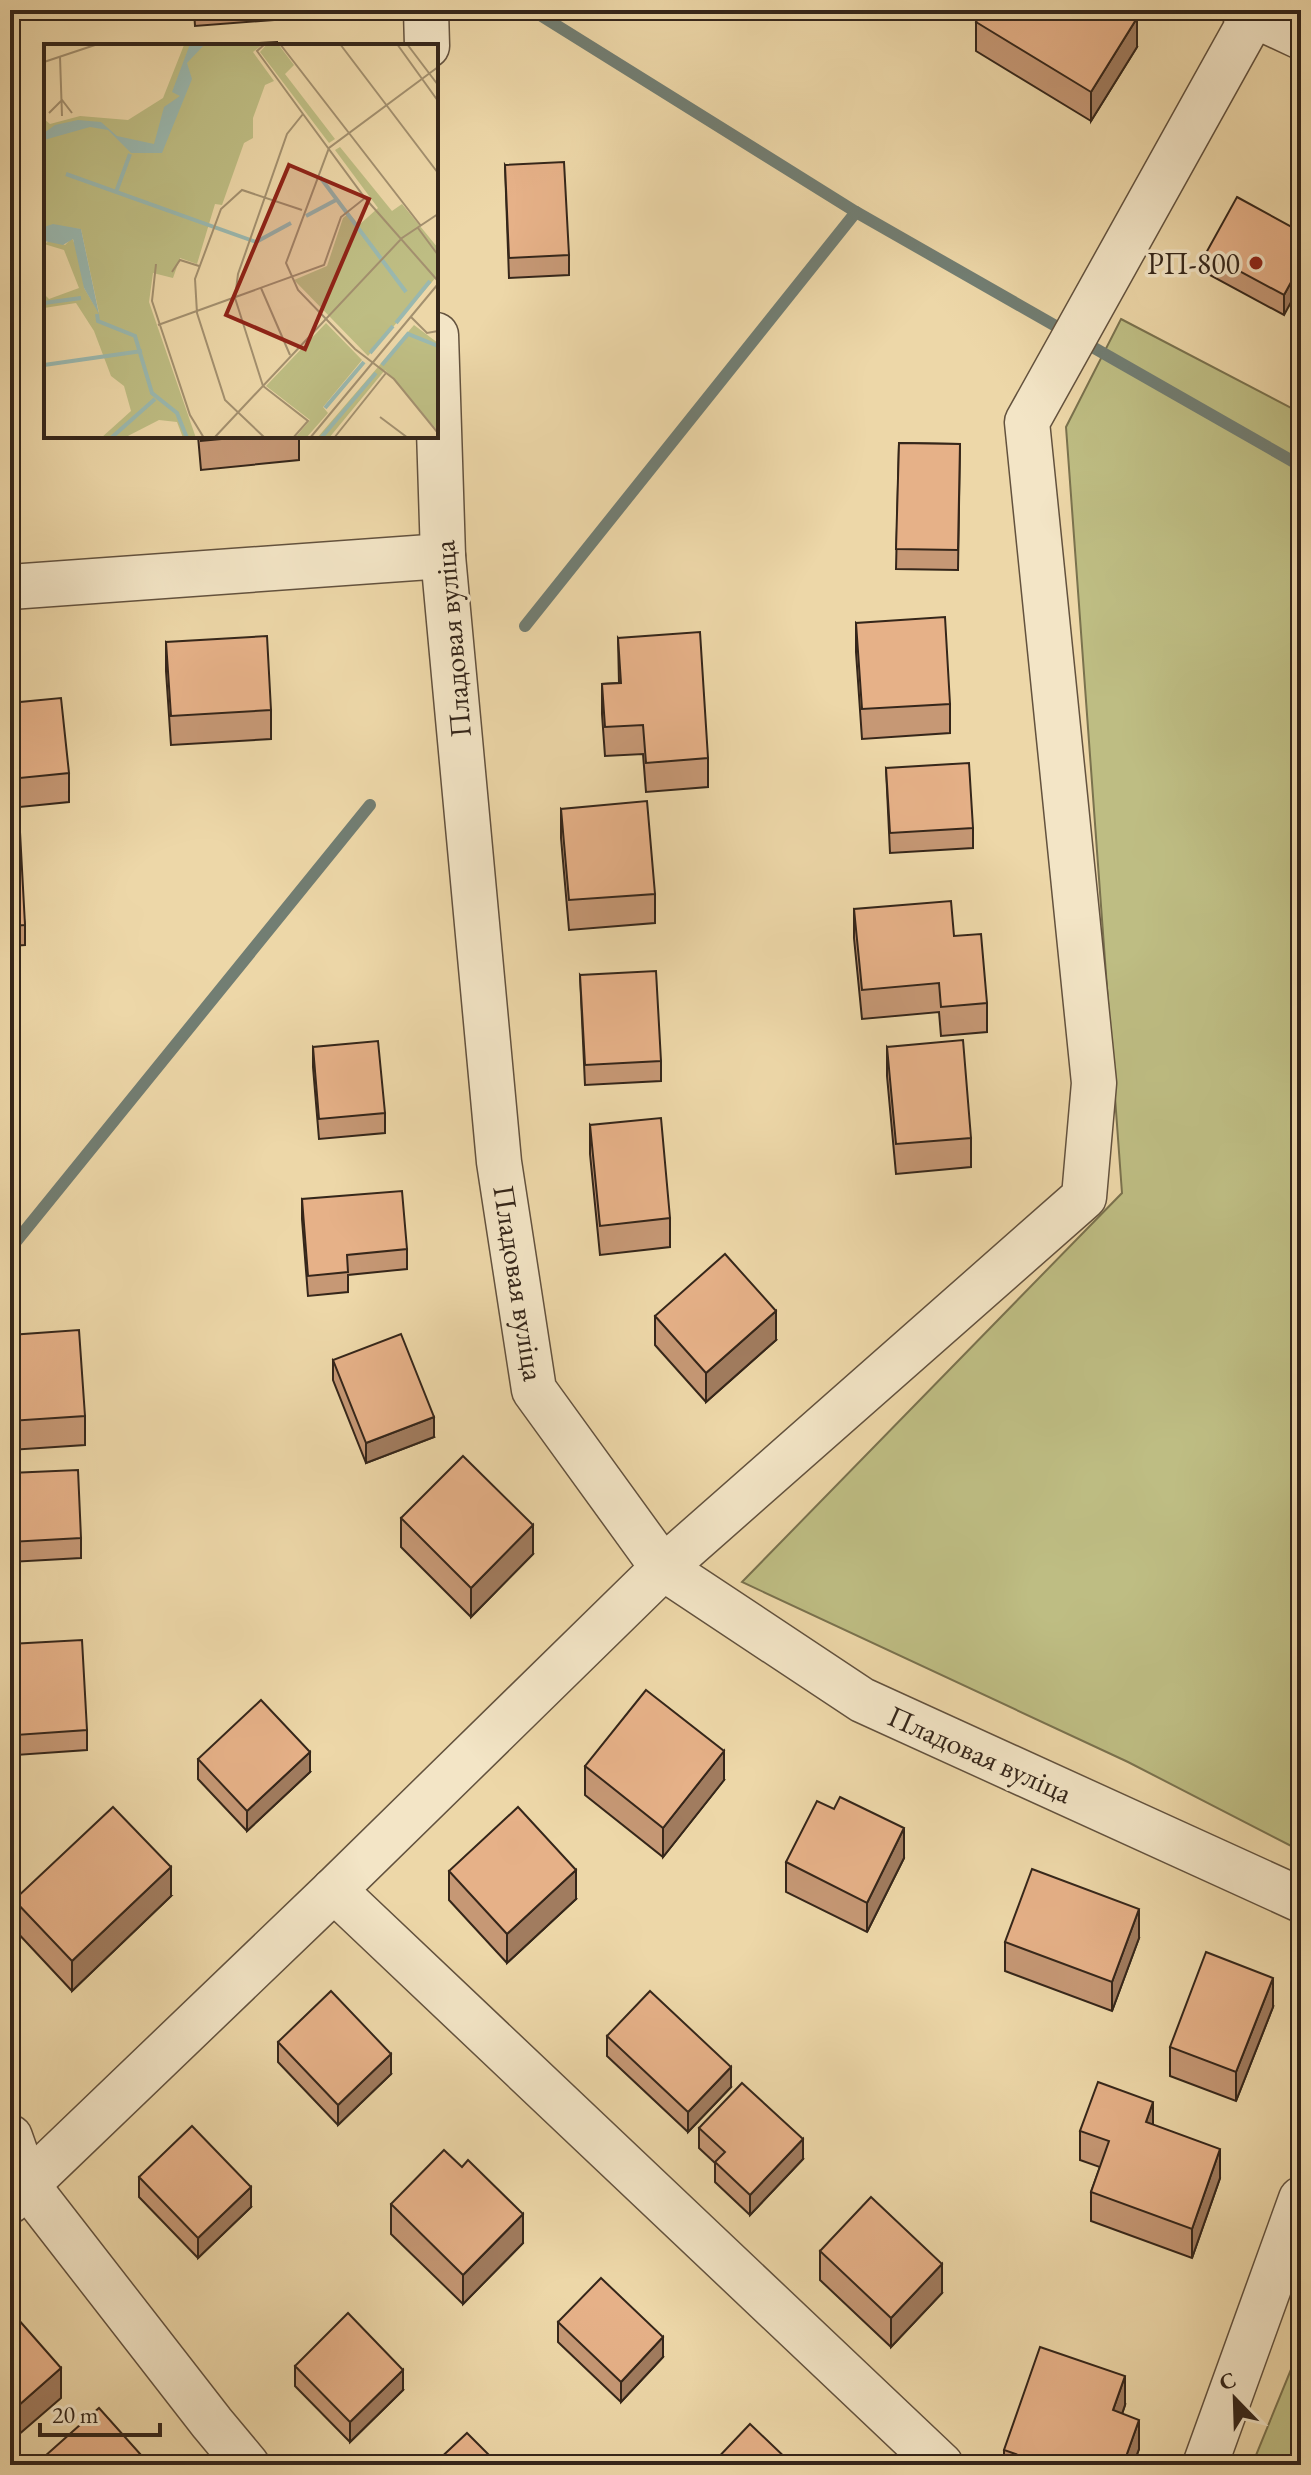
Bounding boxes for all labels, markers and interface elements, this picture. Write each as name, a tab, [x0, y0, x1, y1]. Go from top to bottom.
inset map	[44, 44, 438, 438]
place label: РП-800	[1147, 244, 1240, 283]
marker: РП-800	[1247, 254, 1265, 272]
street label: Пладовая вуліца	[424, 539, 480, 739]
street label: Пладовая вуліца	[484, 1182, 554, 1384]
street label: Пладовая вуліца	[882, 1696, 1078, 1812]
north arrow	[1195, 2359, 1275, 2439]
text: С	[1215, 2365, 1240, 2397]
scale bar	[40, 2387, 160, 2437]
text: 20 m	[52, 2399, 99, 2430]

